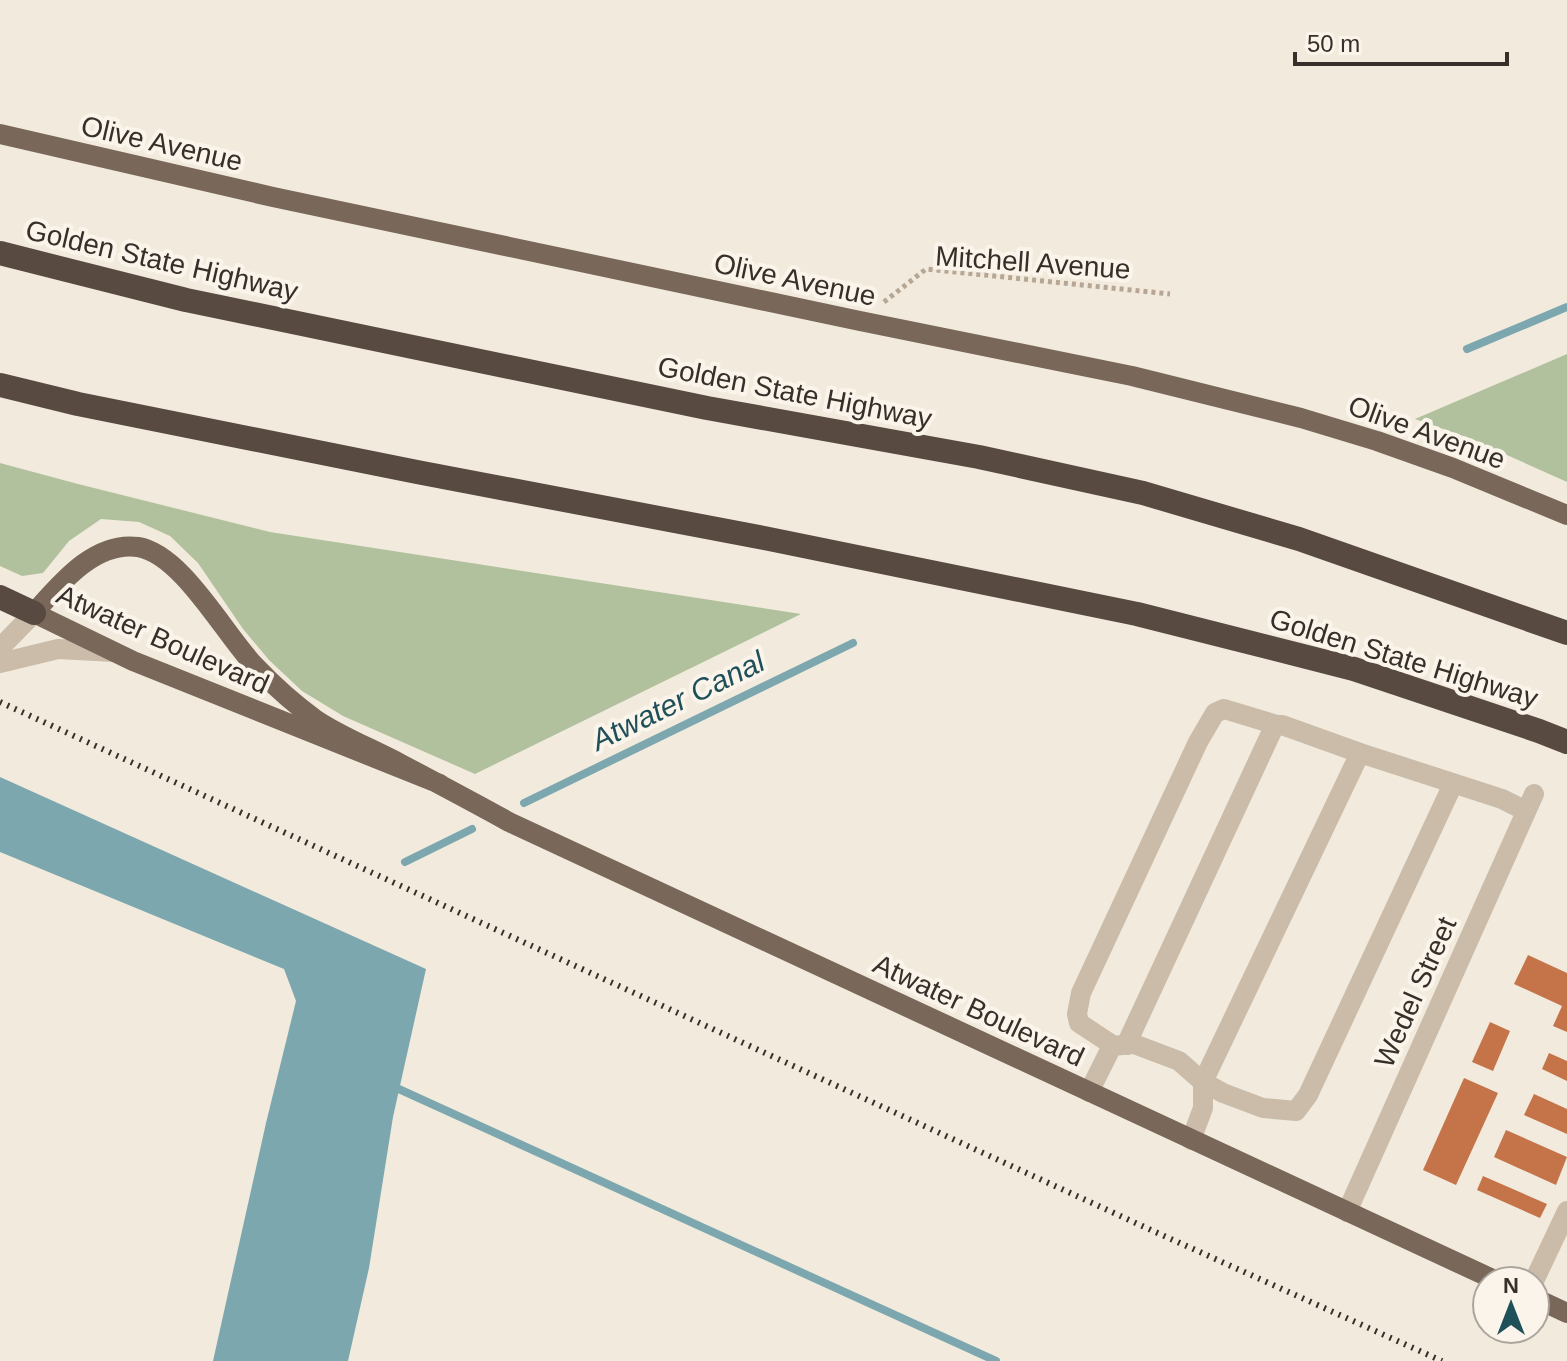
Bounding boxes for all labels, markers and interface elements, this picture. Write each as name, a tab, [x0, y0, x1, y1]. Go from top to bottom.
scale bar	[1295, 16, 1507, 66]
text: 50 m	[1307, 30, 1360, 57]
street label: Olive Avenue	[78, 110, 246, 177]
street label: Golden State Highway	[23, 214, 301, 307]
street label: Mitchell Avenue	[934, 240, 1132, 285]
street label: Olive Avenue	[711, 247, 879, 312]
street label: Golden State Highway	[655, 351, 935, 434]
street label: Olive Avenue	[1344, 390, 1509, 475]
street label: Atwater Boulevard	[52, 579, 274, 700]
street label: Golden State Highway	[1266, 603, 1542, 714]
water label: Atwater Canal	[584, 644, 771, 758]
street label: Wedel Street	[1368, 912, 1463, 1072]
street label: Atwater Boulevard	[869, 948, 1089, 1073]
north arrow	[1471, 1265, 1551, 1345]
text: N	[1503, 1273, 1519, 1298]

